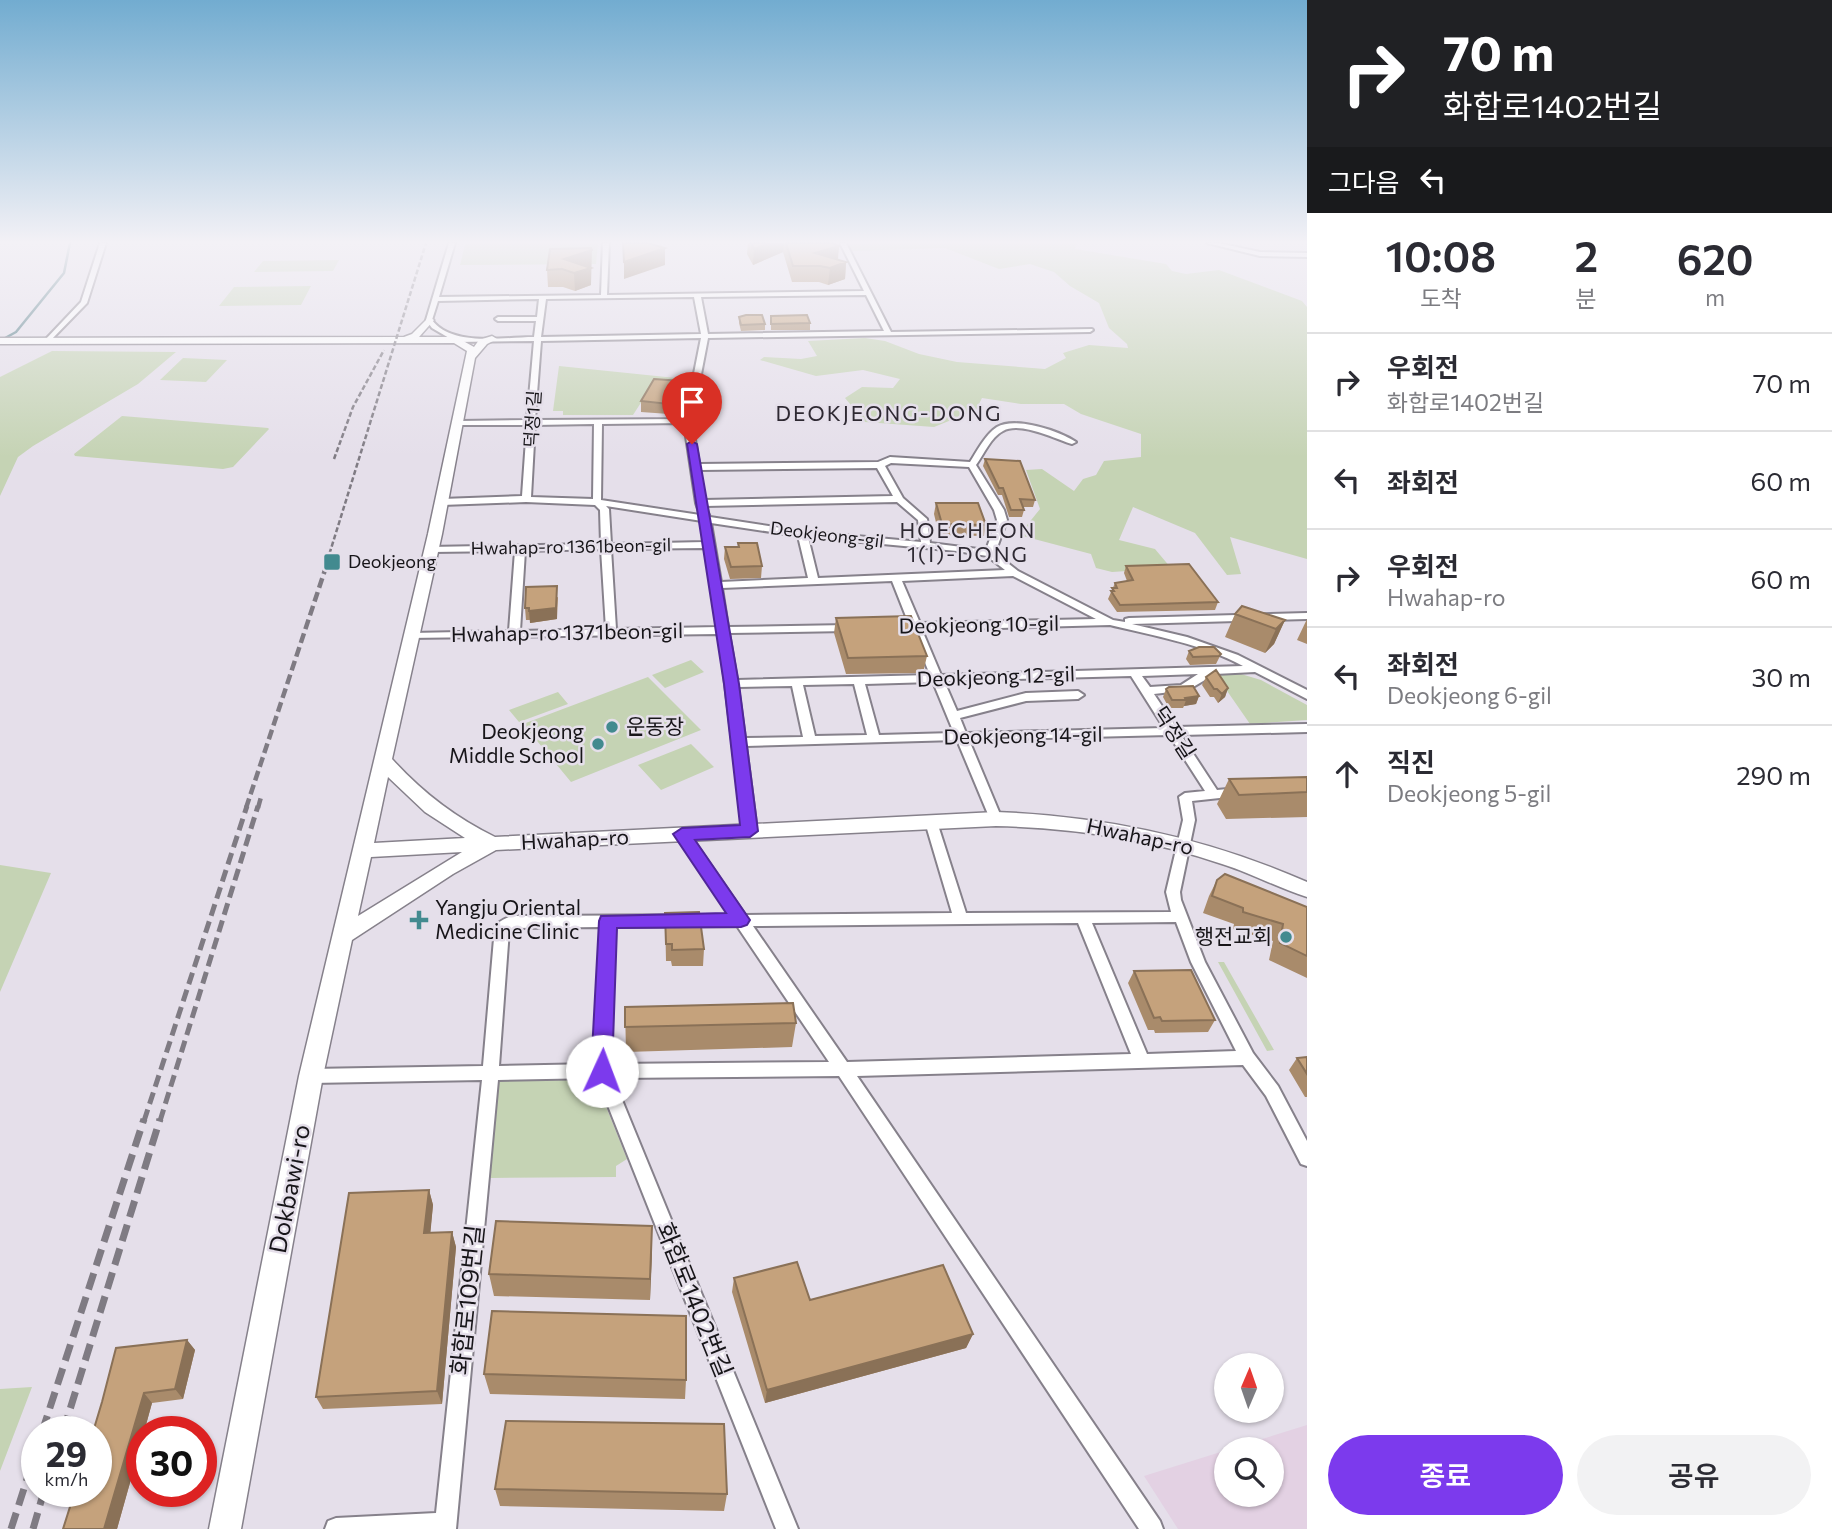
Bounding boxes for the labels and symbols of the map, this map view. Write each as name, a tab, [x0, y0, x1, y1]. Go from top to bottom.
pin	[662, 372, 722, 444]
street label: 덕정1길	[519, 390, 545, 448]
district label: DEOKJEONG-DONG	[776, 400, 1002, 425]
street label: Deokjeong-gil	[769, 516, 885, 552]
district label: HOECHEON 1(I)-DONG	[900, 517, 1036, 566]
street label: Hwahap-ro 1361beon-gil	[471, 533, 671, 559]
place label: Deokjeong	[348, 550, 436, 572]
marker: Deokjeong	[322, 552, 342, 572]
street label: Deokjeong 10-gil	[898, 610, 1059, 637]
street label: Hwahap-ro 1371beon-gil	[451, 617, 683, 646]
street label: Deokjeong 12-gil	[916, 660, 1076, 691]
street label: 덕정길	[1149, 701, 1202, 763]
place label: 운동장	[626, 713, 684, 738]
place label: Deokjeong Middle School	[449, 718, 584, 767]
marker: 운동장	[604, 719, 620, 735]
street label: Deokjeong 14-gil	[943, 721, 1103, 748]
marker: Deokjeong Middle School	[590, 736, 606, 752]
street label: Hwahap-ro	[1085, 812, 1196, 859]
street label: Hwahap-ro	[520, 823, 630, 854]
place label: Yangju Oriental Medicine Clinic	[435, 894, 581, 943]
marker: Yangju Oriental Medicine Clinic	[409, 910, 429, 930]
place label: 행전교회	[1195, 923, 1272, 948]
marker: 행전교회	[1278, 929, 1294, 945]
position arrow	[565, 1034, 639, 1108]
street label: Dokbawi-ro	[262, 1122, 315, 1256]
street label: 화합로1402번길	[651, 1218, 740, 1381]
street label: 화합로109번길	[444, 1223, 489, 1376]
north arrow	[1214, 1353, 1284, 1423]
speed limit sign: 30	[126, 1416, 217, 1507]

